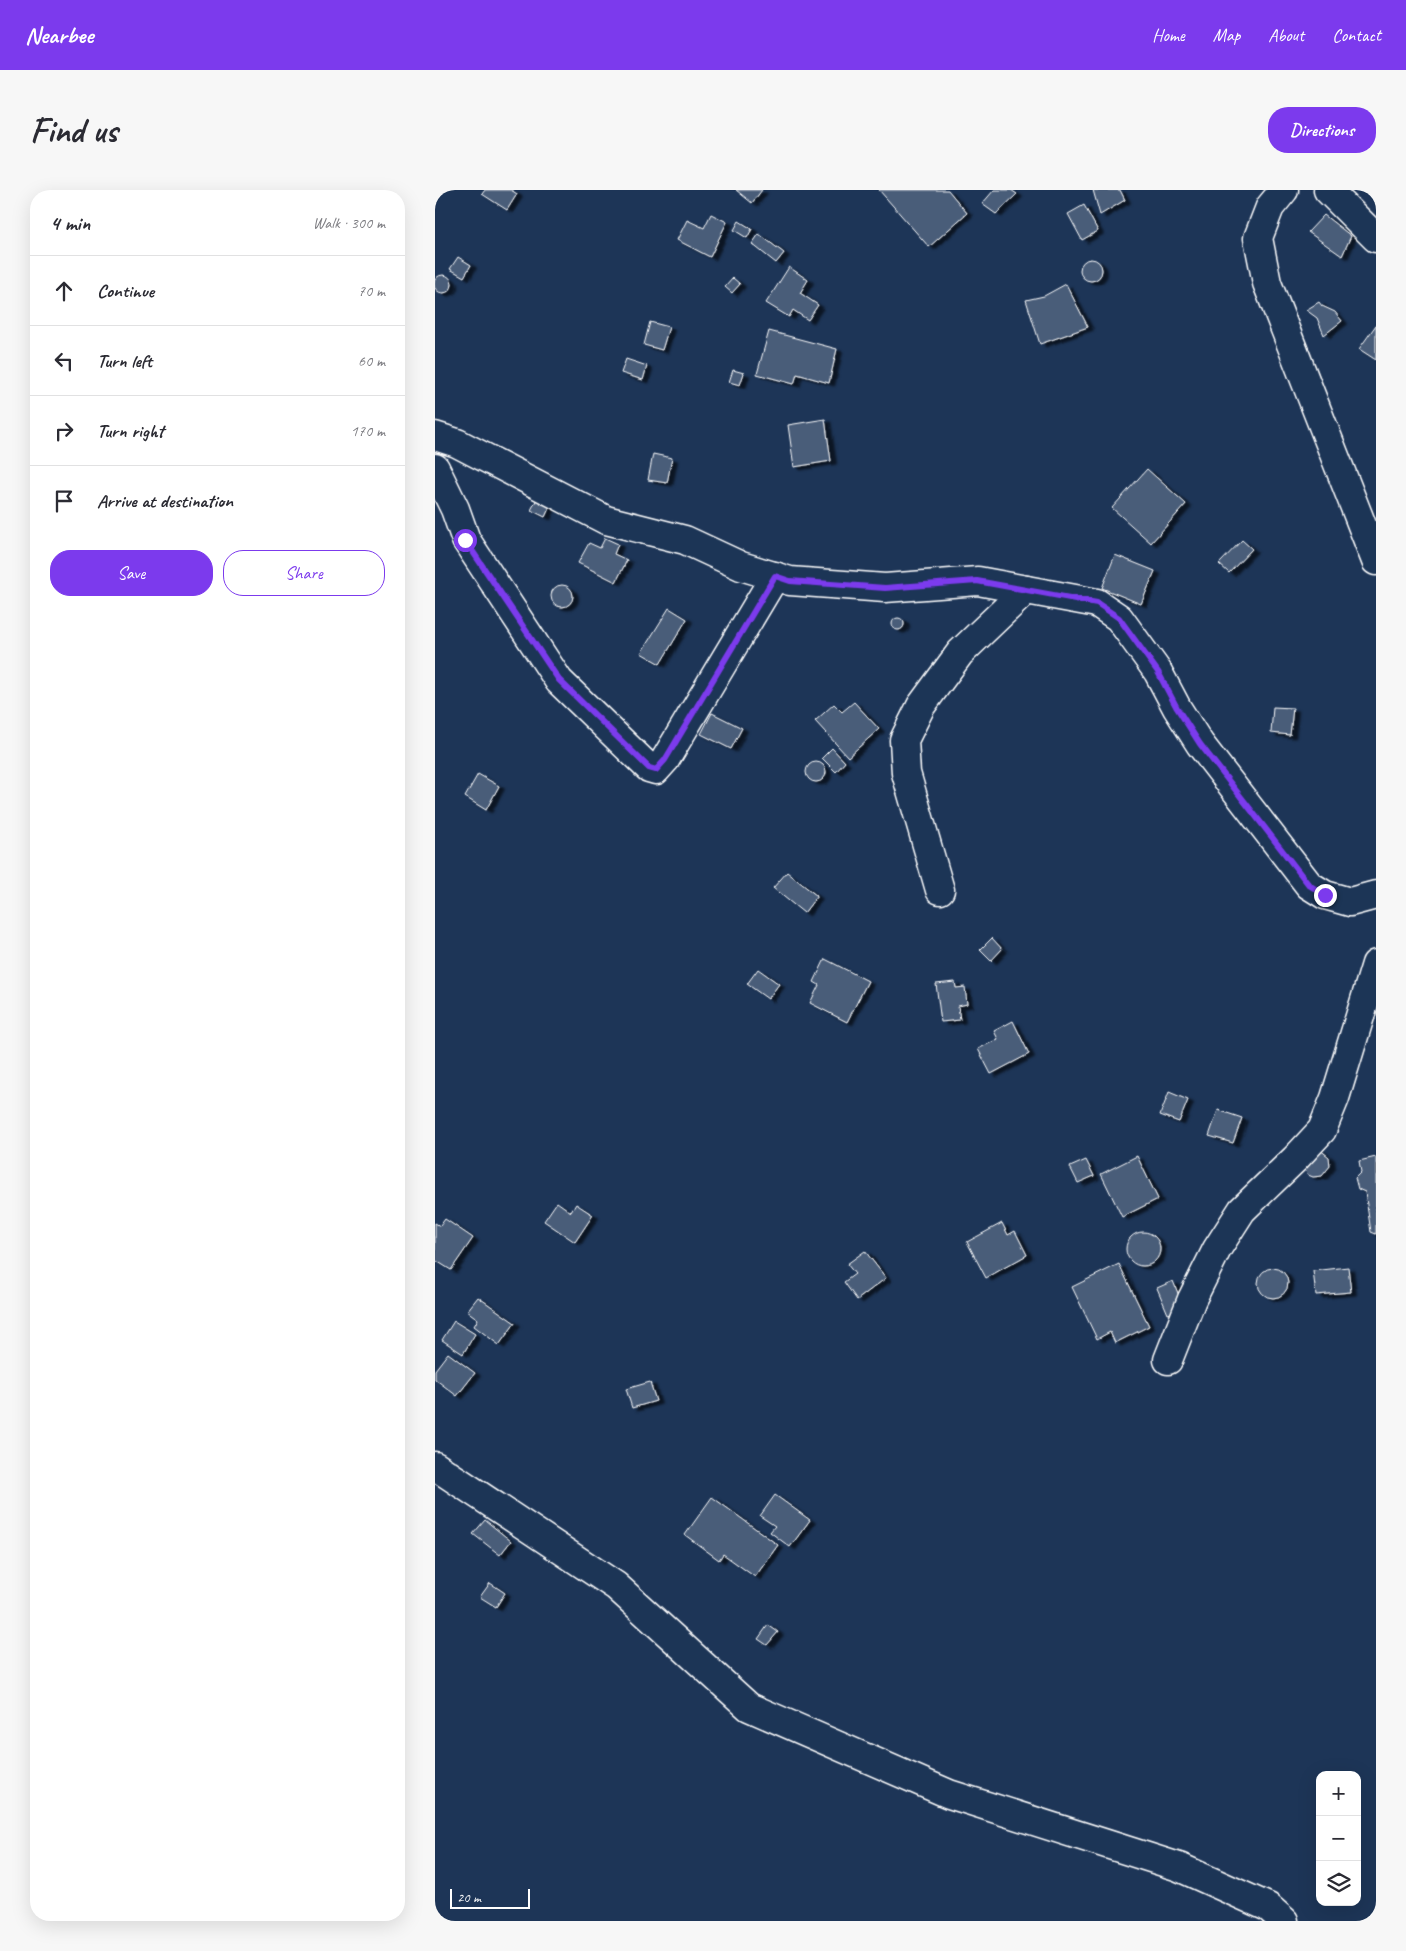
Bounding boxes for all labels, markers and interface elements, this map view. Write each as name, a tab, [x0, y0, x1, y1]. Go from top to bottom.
text: Nearbee	[25, 20, 93, 50]
text: Home	[1152, 24, 1185, 46]
text: Map	[1213, 24, 1240, 46]
text: About	[1268, 24, 1304, 46]
text: Contact	[1332, 24, 1381, 46]
button: Directions	[1268, 107, 1376, 153]
text: Find us	[30, 108, 117, 153]
text: 4 min	[50, 210, 90, 236]
text: Walk · 300 m	[313, 213, 385, 233]
icon: ahead	[50, 277, 78, 305]
text: Continue	[97, 279, 154, 303]
text: 70 m	[358, 281, 385, 301]
icon: left	[50, 347, 78, 375]
text: Turn left	[97, 349, 152, 373]
text: 60 m	[358, 351, 385, 371]
icon: right	[50, 417, 78, 445]
text: Turn right	[97, 419, 164, 443]
text: 170 m	[351, 421, 385, 441]
icon: arrive	[50, 487, 78, 515]
text: Arrive at destination	[97, 489, 233, 513]
route start	[454, 529, 477, 552]
button: Save	[50, 550, 213, 596]
button: Share	[223, 550, 385, 596]
route end	[1314, 884, 1337, 907]
map controls	[1316, 1771, 1361, 1906]
button: +	[1316, 1771, 1361, 1816]
button: −	[1316, 1816, 1361, 1861]
button: layers	[1316, 1861, 1361, 1906]
scale bar	[450, 1886, 530, 1909]
text: 20 m	[457, 1889, 481, 1906]

